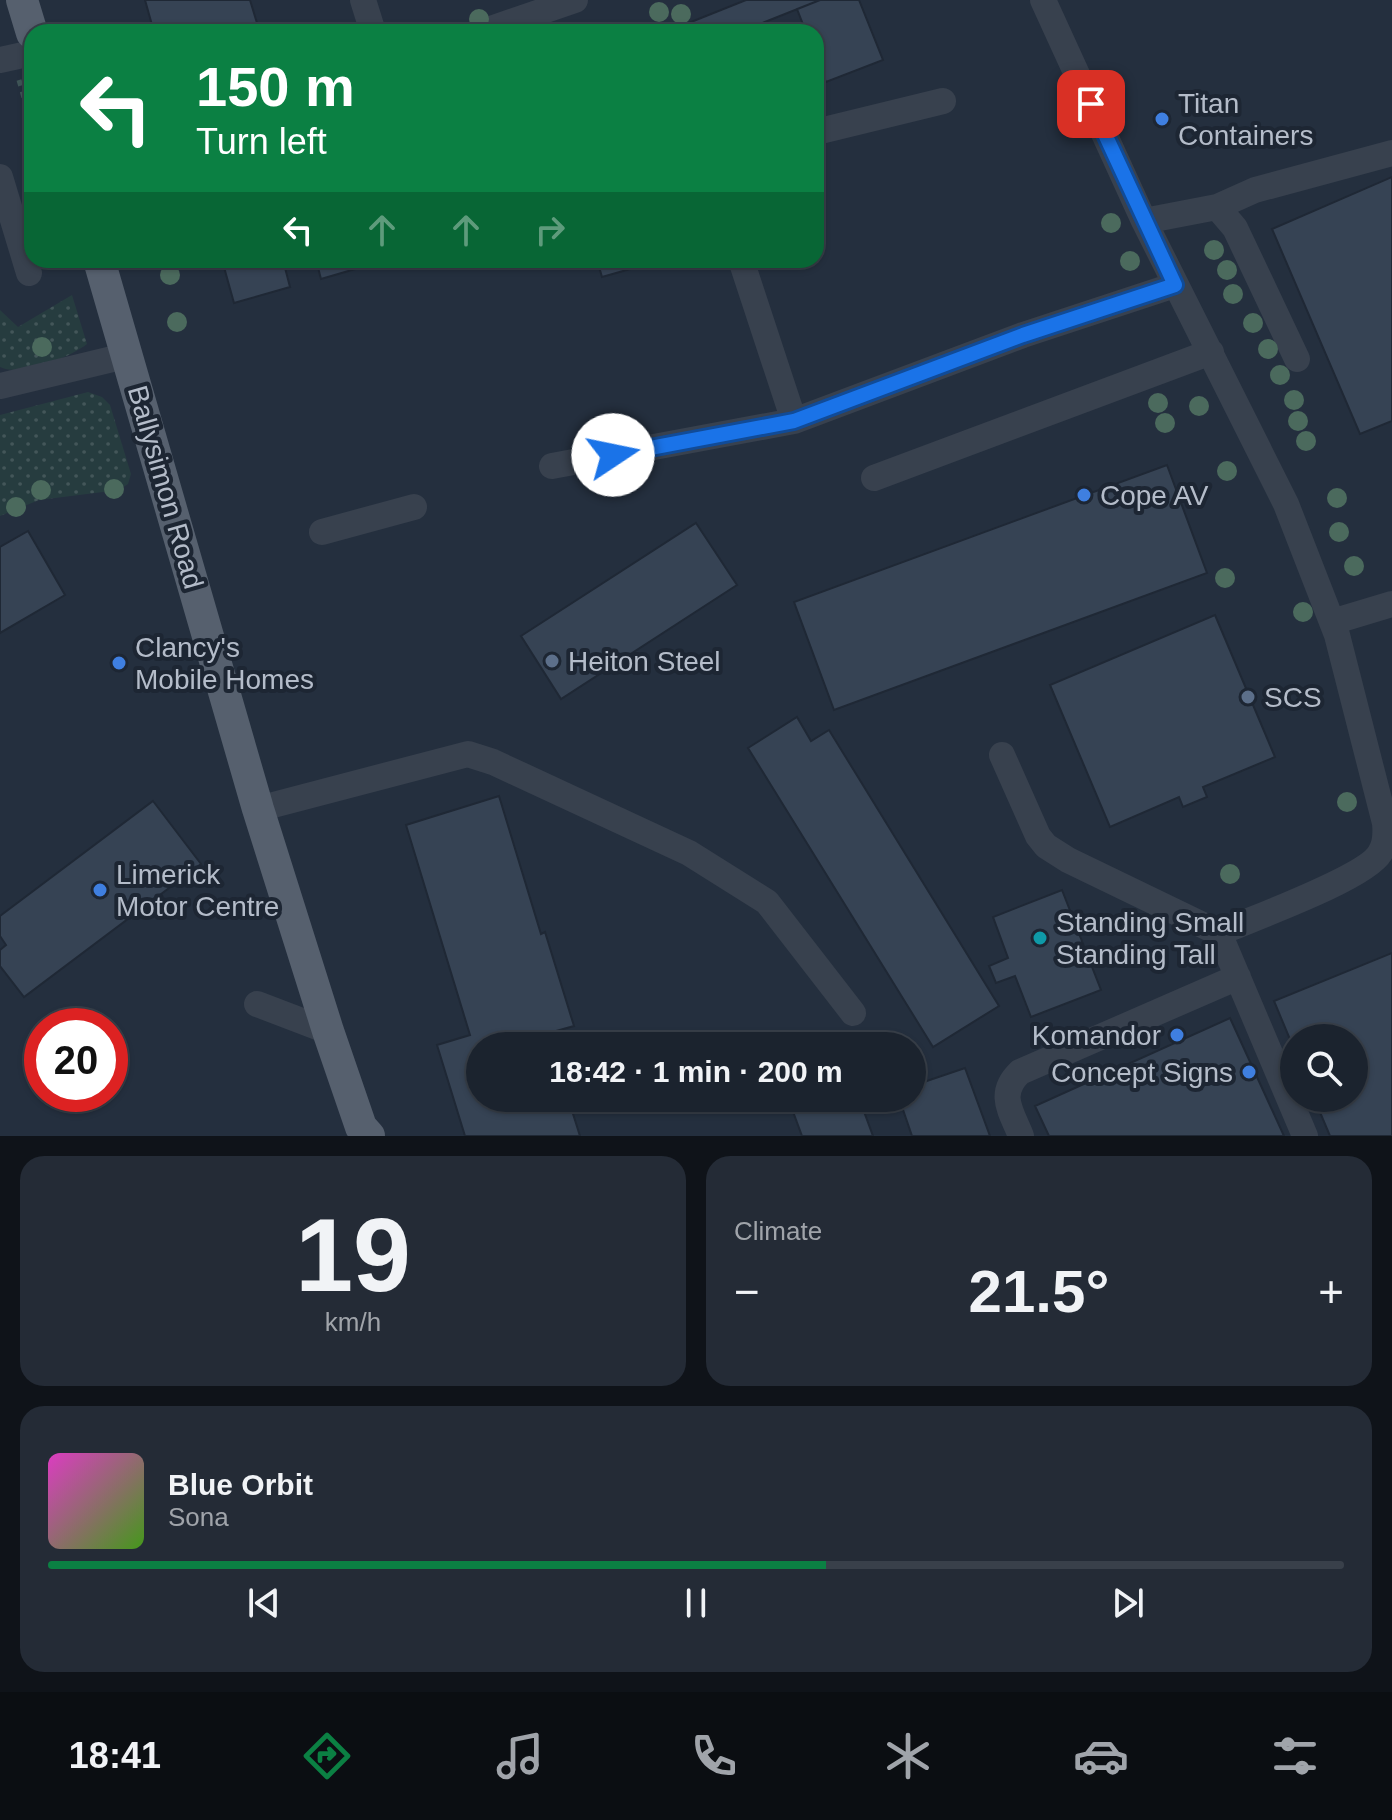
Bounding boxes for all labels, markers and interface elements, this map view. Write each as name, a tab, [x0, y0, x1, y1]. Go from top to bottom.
text: 150 m	[196, 55, 355, 118]
icon: left	[64, 56, 168, 160]
pin	[1057, 70, 1125, 138]
icon: arrive	[1069, 82, 1113, 126]
place label: Titan Containers	[1178, 88, 1313, 151]
marker: Titan Containers	[1153, 110, 1171, 128]
text: Turn left	[196, 121, 327, 162]
icon: left	[276, 208, 320, 252]
icon: ahead	[360, 208, 404, 252]
icon: ahead	[444, 208, 488, 252]
icon: right	[528, 208, 572, 252]
street label: Ballysimon Road	[122, 382, 209, 592]
position arrow	[571, 413, 655, 497]
place label: Cope AV	[1100, 480, 1209, 511]
marker: Cope AV	[1075, 486, 1093, 504]
place label: Clancy's Mobile Homes	[135, 632, 314, 695]
place label: Heiton Steel	[568, 646, 721, 677]
marker: Heiton Steel	[543, 652, 561, 670]
marker: Clancy's Mobile Homes	[110, 654, 128, 672]
place label: SCS	[1264, 682, 1322, 713]
marker: SCS	[1239, 688, 1257, 706]
place label: Limerick Motor Centre	[116, 859, 279, 922]
marker: Limerick Motor Centre	[91, 881, 109, 899]
place label: Standing Small Standing Tall	[1056, 907, 1244, 970]
marker: Standing Small Standing Tall	[1031, 929, 1049, 947]
speed limit sign: 20	[24, 1008, 128, 1112]
place label: Komandor	[1032, 1020, 1161, 1051]
map controls	[1280, 1024, 1368, 1112]
button: search	[1280, 1024, 1368, 1112]
marker: Komandor	[1168, 1026, 1186, 1044]
text: 18:42 · 1 min · 200 m	[549, 1055, 843, 1088]
place label: Concept Signs	[1051, 1057, 1233, 1088]
marker: Concept Signs	[1240, 1063, 1258, 1081]
text: 19	[295, 1197, 411, 1313]
text: Climate	[734, 1216, 822, 1246]
text: 21.5°	[969, 1258, 1109, 1325]
text: −	[734, 1267, 760, 1316]
text: +	[1318, 1267, 1344, 1316]
text: km/h	[325, 1307, 381, 1337]
text: Blue Orbit	[168, 1468, 313, 1501]
text: Sona	[168, 1502, 229, 1532]
icon: previous	[242, 1581, 286, 1625]
icon: pause	[674, 1581, 718, 1625]
icon: next	[1106, 1581, 1150, 1625]
icon: directions	[299, 1728, 355, 1784]
icon: music	[492, 1728, 548, 1784]
icon: phone	[686, 1728, 742, 1784]
icon: climate	[880, 1728, 936, 1784]
icon: car	[1073, 1728, 1129, 1784]
icon: filters	[1267, 1728, 1323, 1784]
text: 18:41	[69, 1735, 161, 1776]

